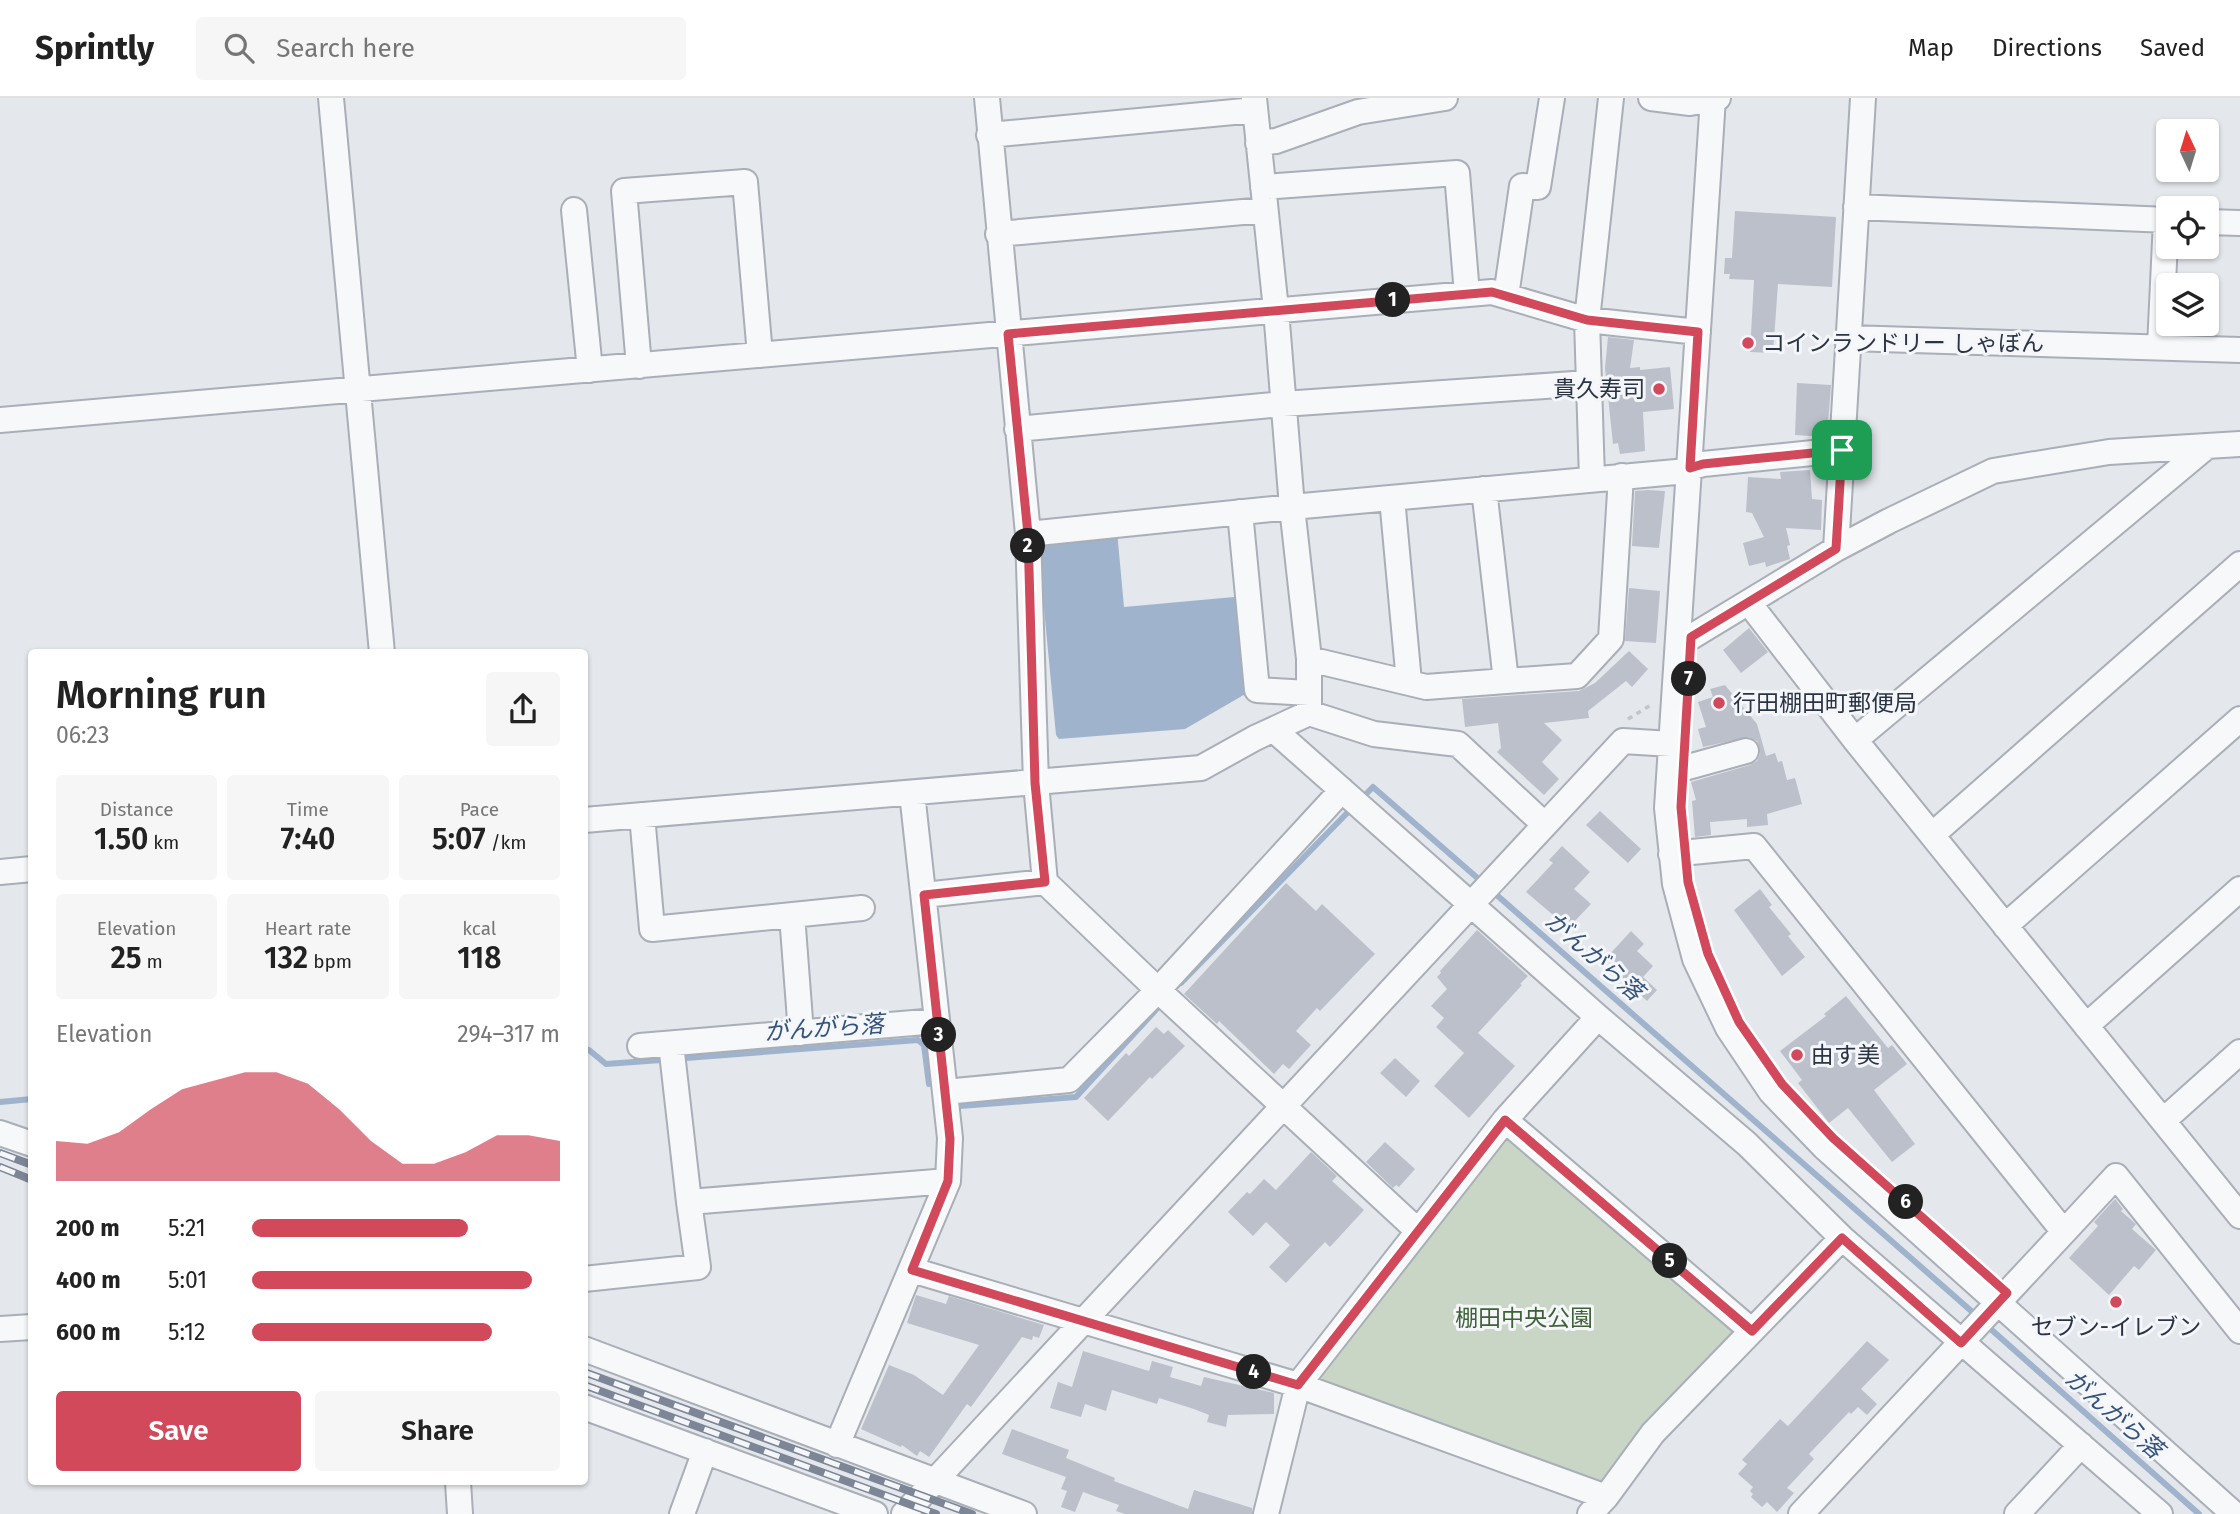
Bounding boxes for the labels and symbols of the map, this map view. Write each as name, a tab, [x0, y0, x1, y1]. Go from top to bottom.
north arrow	[2156, 119, 2219, 182]
pin: 1	[1376, 282, 1410, 318]
place label: コインランドリー しゃぼん	[1762, 329, 2044, 357]
marker: コインランドリー しゃぼん	[1740, 335, 1756, 351]
place label: 貴久寿司	[1553, 375, 1645, 403]
marker: 貴久寿司	[1651, 381, 1667, 397]
pin	[1812, 420, 1872, 480]
pin: 2	[1010, 528, 1046, 564]
pin: 7	[1672, 662, 1706, 696]
place label: 行田棚田町郵便局	[1733, 689, 1917, 717]
marker: 行田棚田町郵便局	[1711, 695, 1727, 711]
water label: がんがら落	[1540, 906, 1651, 1009]
water label: がんがら落	[763, 1010, 889, 1046]
pin: 3	[922, 1018, 956, 1052]
place label: 由す美	[1811, 1041, 1880, 1069]
marker: 由す美	[1789, 1047, 1805, 1063]
pin: 6	[1888, 1184, 1924, 1220]
pin: 5	[1652, 1244, 1688, 1278]
marker: セブン-イレブン	[2108, 1294, 2124, 1310]
park label: 棚田中央公園	[1455, 1304, 1593, 1332]
place label: セブン-イレブン	[2031, 1313, 2201, 1341]
pin: 4	[1236, 1354, 1272, 1390]
water label: がんがら落	[2060, 1364, 2171, 1467]

